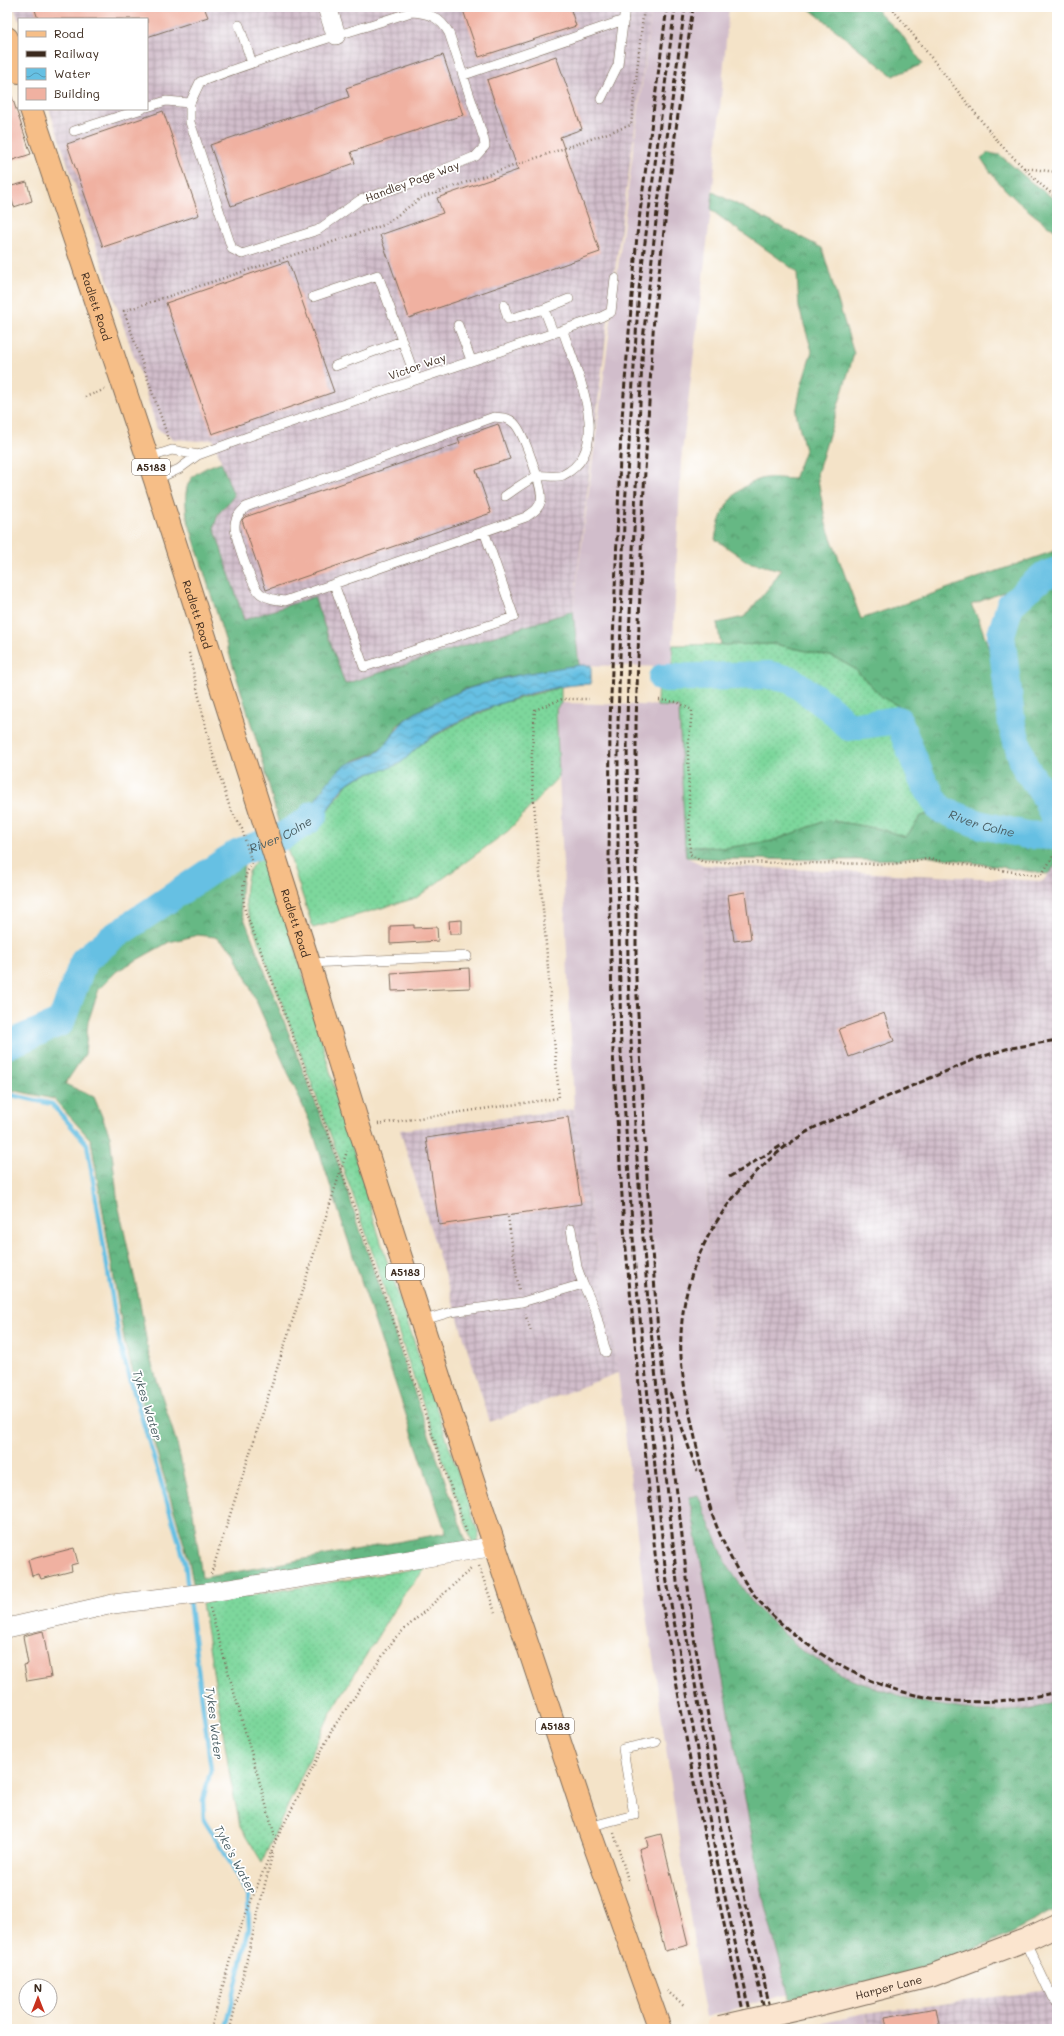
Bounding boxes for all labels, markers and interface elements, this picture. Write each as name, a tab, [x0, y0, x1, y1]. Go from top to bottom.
legend	[18, 18, 148, 110]
text: Road	[54, 25, 84, 41]
text: Railway	[54, 45, 99, 61]
text: Water	[54, 65, 91, 81]
text: Building	[54, 85, 100, 101]
street label: Handley Page Way	[363, 157, 461, 205]
street label: Radlett Road	[79, 270, 115, 342]
street label: Victor Way	[386, 349, 448, 383]
road number: A5183	[132, 459, 170, 475]
street label: Radlett Road	[180, 578, 216, 650]
water label: River Colne	[947, 805, 1016, 840]
water label: River Colne	[247, 812, 315, 856]
street label: Radlett Road	[278, 887, 314, 959]
road number: A5183	[386, 1264, 424, 1280]
water label: Tykes Water	[130, 1368, 166, 1442]
water label: Tykes Water	[203, 1686, 227, 1760]
road number: A5183	[536, 1718, 574, 1734]
water label: Tyke's Water	[211, 1822, 261, 1896]
street label: Harper Lane	[853, 1971, 924, 2002]
north arrow	[18, 1978, 58, 2018]
text: N	[34, 1980, 42, 1995]

